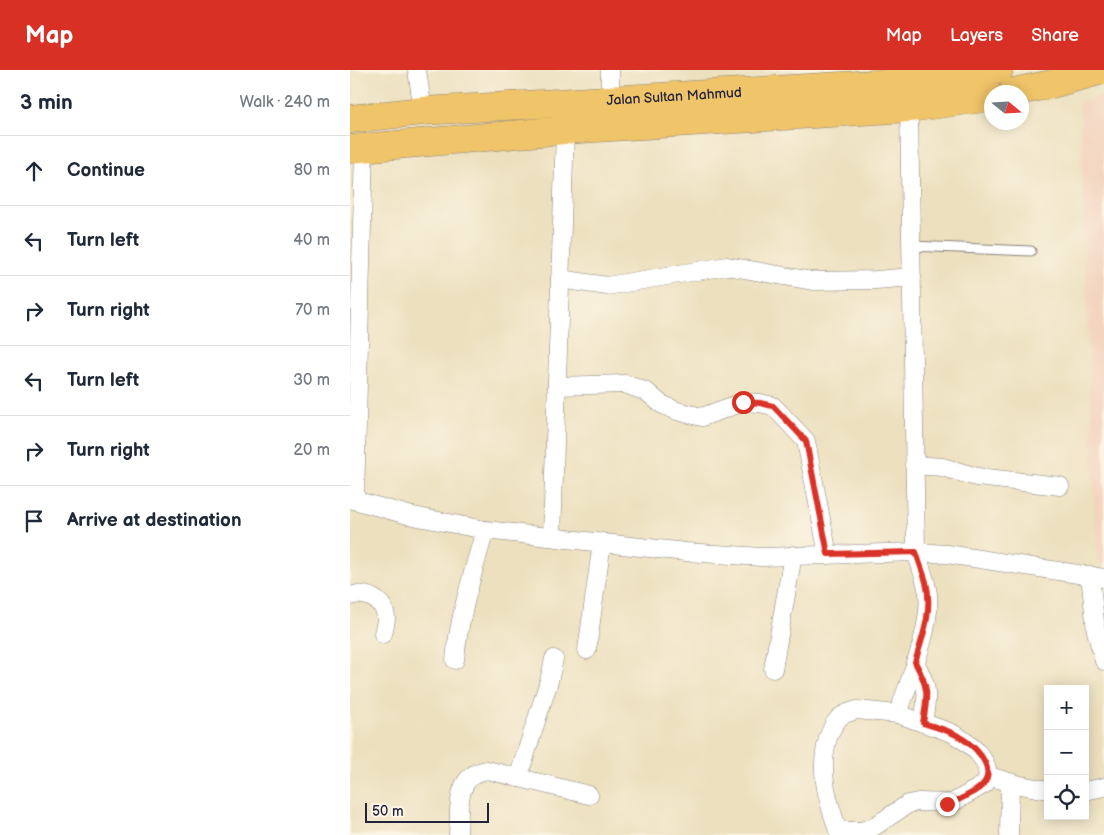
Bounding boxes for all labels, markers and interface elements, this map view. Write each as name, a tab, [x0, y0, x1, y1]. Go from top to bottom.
text: Map	[25, 21, 73, 50]
text: Map	[886, 25, 922, 46]
text: Layers	[950, 25, 1003, 46]
text: Share	[1031, 25, 1079, 46]
street label: Jalan Sultan Mahmud	[606, 84, 742, 109]
north arrow	[984, 85, 1029, 130]
text: 3 min	[20, 90, 73, 115]
text: Walk · 240 m	[240, 93, 330, 112]
icon: ahead	[20, 157, 48, 185]
text: Continue	[67, 159, 145, 182]
text: 80 m	[294, 161, 330, 180]
icon: left	[20, 227, 48, 255]
text: Turn left	[67, 229, 139, 252]
text: 40 m	[293, 231, 330, 250]
icon: right	[20, 297, 48, 325]
text: Turn right	[67, 299, 150, 322]
text: 70 m	[295, 301, 330, 320]
icon: left	[20, 367, 48, 395]
text: Turn left	[67, 369, 139, 392]
text: 30 m	[293, 371, 330, 390]
route start	[732, 391, 755, 414]
icon: right	[20, 437, 48, 465]
text: Turn right	[67, 439, 150, 462]
text: 20 m	[294, 441, 330, 460]
icon: arrive	[20, 507, 48, 535]
text: Arrive at destination	[67, 509, 242, 532]
map controls	[1044, 685, 1089, 820]
button: +	[1044, 685, 1089, 730]
button: −	[1044, 730, 1089, 775]
button: locate	[1044, 775, 1089, 820]
route end	[936, 793, 959, 816]
scale bar	[365, 800, 489, 823]
text: 50 m	[372, 803, 404, 820]

